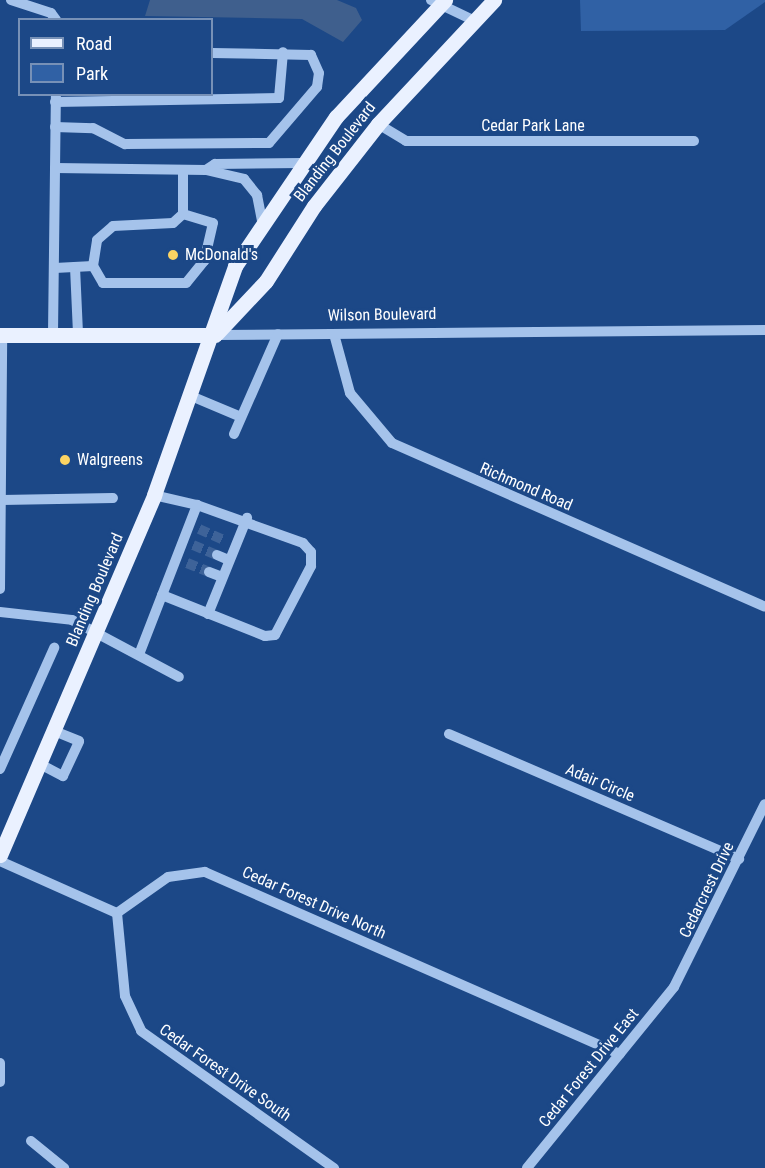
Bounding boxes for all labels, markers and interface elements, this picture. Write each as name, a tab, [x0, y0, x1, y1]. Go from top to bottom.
legend	[18, 18, 213, 96]
text: Road	[76, 33, 112, 54]
text: Park	[76, 63, 108, 84]
street label: Blanding Boulevard	[290, 98, 380, 206]
street label: Cedar Park Lane	[481, 116, 585, 136]
place label: McDonald's	[185, 245, 258, 265]
marker: McDonald's	[166, 248, 180, 262]
street label: Wilson Boulevard	[327, 304, 437, 326]
place label: Walgreens	[77, 450, 143, 470]
marker: Walgreens	[58, 453, 72, 467]
street label: Richmond Road	[477, 459, 575, 515]
street label: Blanding Boulevard	[62, 530, 128, 650]
street label: Adair Circle	[563, 760, 637, 806]
street label: Cedarcrest Drive	[676, 839, 738, 941]
street label: Cedar Forest Drive North	[239, 863, 389, 943]
street label: Cedar Forest Drive East	[535, 1005, 643, 1131]
street label: Cedar Forest Drive South	[155, 1020, 295, 1126]

